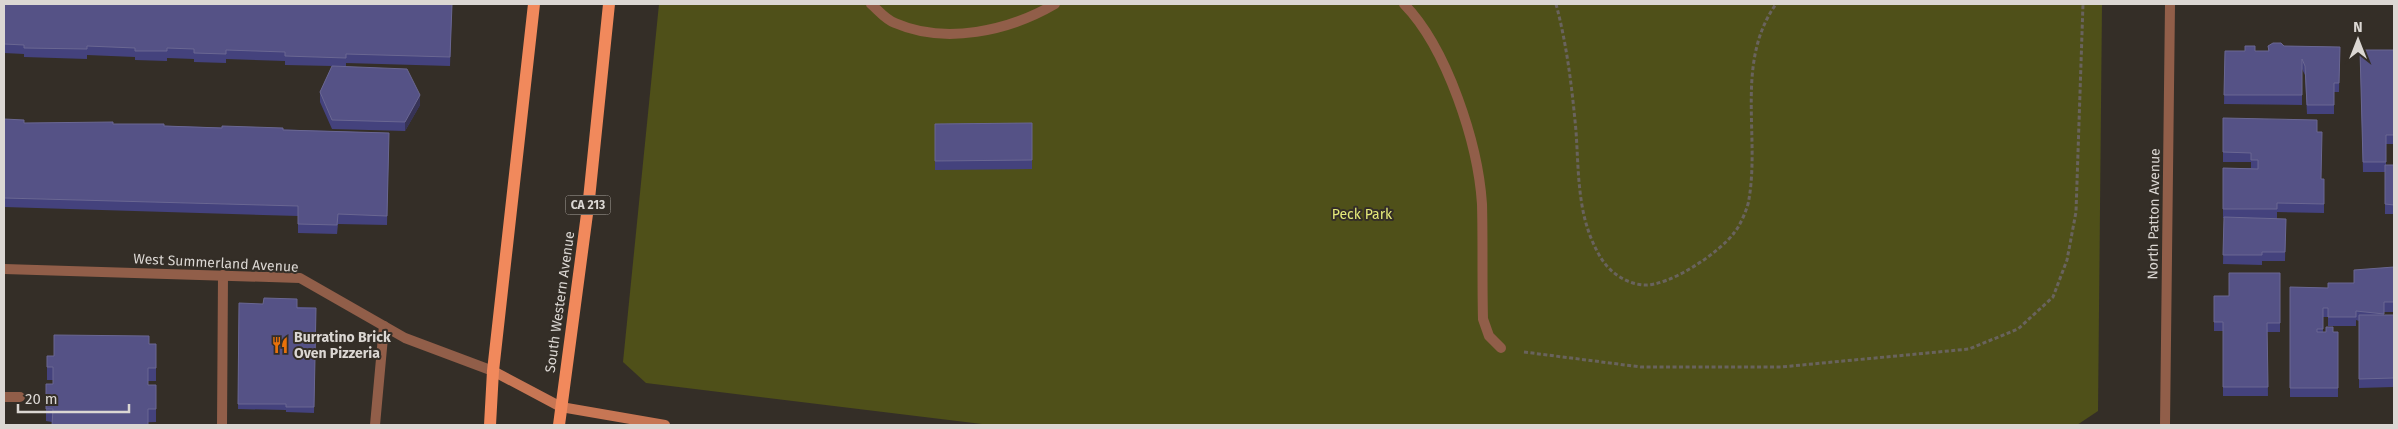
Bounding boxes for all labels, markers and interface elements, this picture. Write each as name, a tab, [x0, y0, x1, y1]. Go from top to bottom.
north arrow	[2333, 15, 2383, 65]
text: N	[2353, 19, 2363, 36]
street label: North Patton Avenue	[2144, 148, 2164, 280]
road number: CA 213	[566, 196, 610, 214]
park label: Peck Park	[1332, 206, 1393, 223]
street label: South Western Avenue	[542, 230, 578, 374]
street label: West Summerland Avenue	[133, 250, 299, 276]
place label: Burratino Brick Oven Pizzeria	[294, 329, 391, 362]
restaurant icon: Burratino Brick Oven Pizzeria	[270, 335, 290, 355]
scale bar	[18, 382, 129, 414]
text: 20 m	[25, 390, 58, 408]

